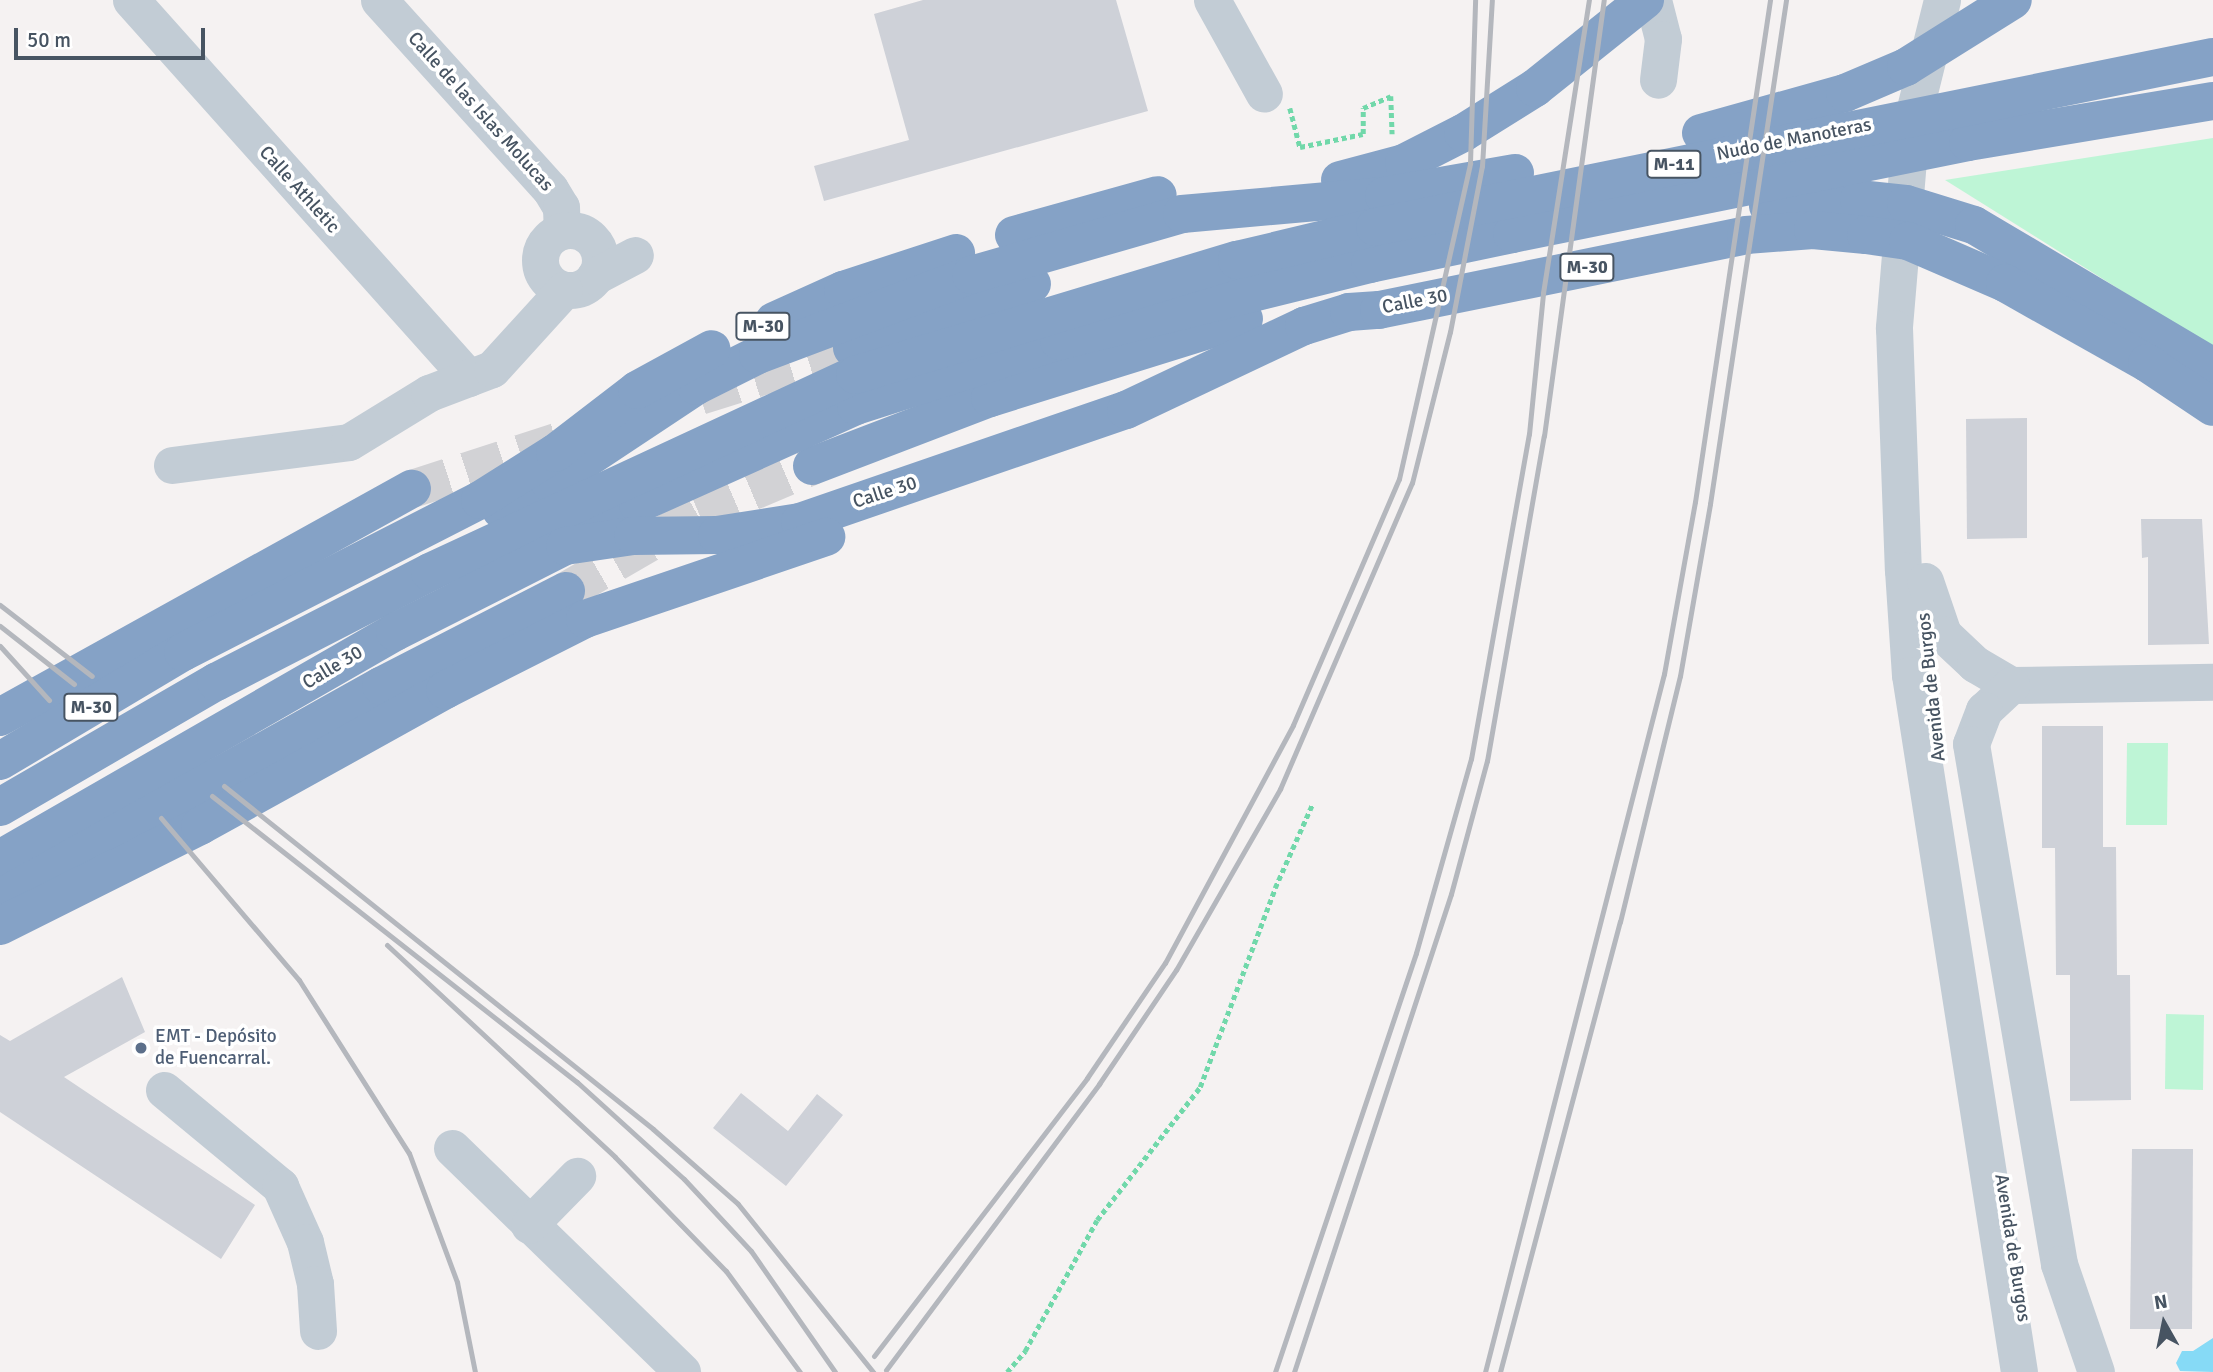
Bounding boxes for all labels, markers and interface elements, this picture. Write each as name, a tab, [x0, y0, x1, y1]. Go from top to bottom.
scale bar	[18, 14, 208, 58]
text: 50 m	[27, 27, 71, 53]
street label: Calle de las Islas Molucas	[402, 28, 558, 196]
street label: Nudo de Manoteras	[1715, 114, 1873, 166]
street label: Calle Athletic	[254, 142, 344, 238]
road number: M-11	[1646, 149, 1702, 178]
road number: M-30	[1559, 253, 1615, 282]
street label: Calle 30	[1380, 285, 1450, 319]
road number: M-30	[735, 312, 791, 340]
street label: Calle 30	[850, 472, 920, 514]
street label: Avenida de Burgos	[1913, 612, 1951, 762]
street label: Calle 30	[299, 641, 367, 695]
road number: M-30	[63, 692, 119, 722]
place label: EMT - Depósito de Fuencarral.	[155, 1026, 277, 1070]
marker: EMT - Depósito de Fuencarral.	[133, 1040, 149, 1056]
street label: Avenida de Burgos	[1989, 1172, 2035, 1324]
north arrow	[2129, 1288, 2199, 1358]
text: N	[2152, 1289, 2169, 1315]

